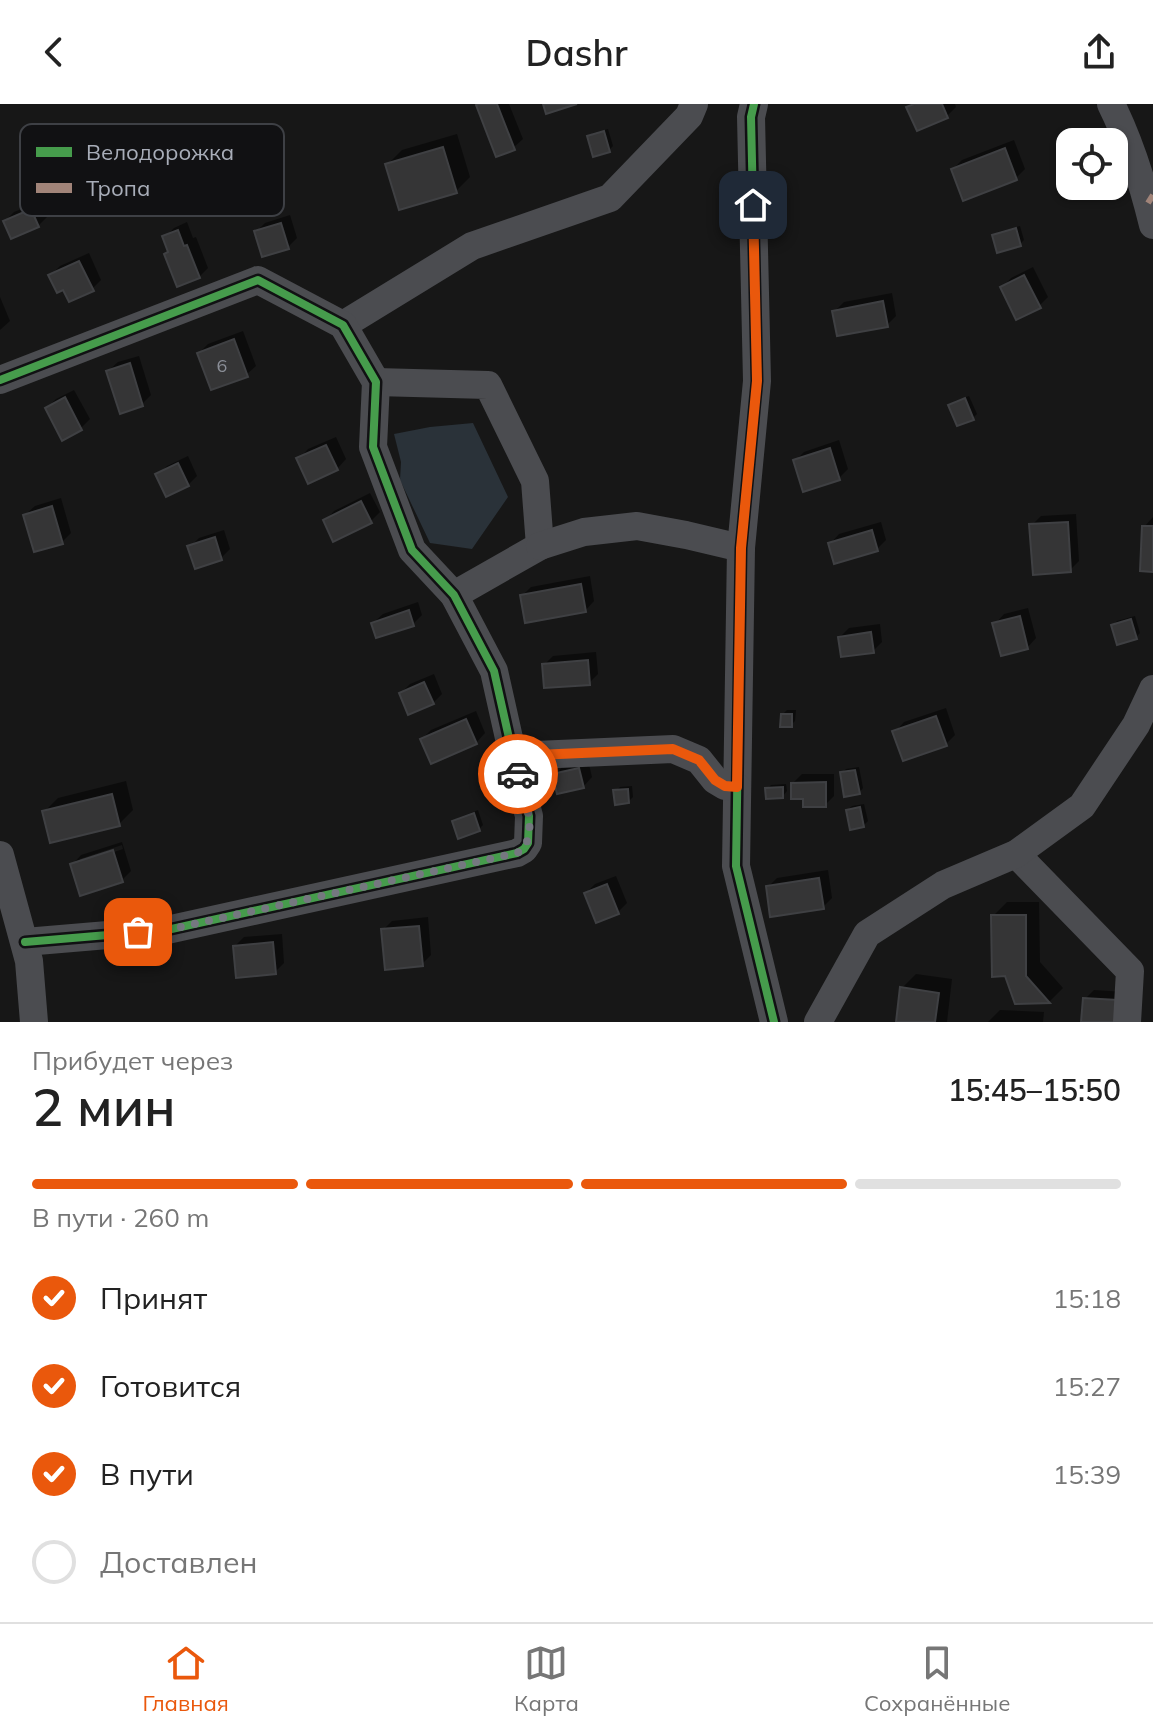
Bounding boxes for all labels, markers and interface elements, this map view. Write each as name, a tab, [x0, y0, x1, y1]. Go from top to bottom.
icon: back	[32, 30, 76, 74]
text: Dashr	[526, 30, 627, 75]
icon: share	[1077, 30, 1121, 74]
legend	[20, 124, 284, 216]
map controls	[1056, 128, 1128, 200]
button: locate	[1056, 128, 1128, 200]
text: Велодорожка	[86, 138, 234, 166]
pin	[719, 171, 787, 239]
text: Тропа	[86, 174, 150, 202]
icon: home	[731, 183, 775, 227]
house number: 6	[217, 354, 227, 377]
courier	[478, 734, 558, 814]
icon: car	[496, 752, 540, 796]
pin	[104, 898, 172, 966]
icon: bag	[116, 910, 160, 954]
text: Прибудет через	[32, 1044, 233, 1077]
text: 15:45–15:50	[948, 1071, 1121, 1109]
text: 2 мин	[32, 1074, 176, 1139]
text: В пути · 260 m	[32, 1201, 209, 1234]
icon: check	[32, 1276, 76, 1320]
text: Принят	[100, 1279, 207, 1317]
text: 15:18	[1053, 1282, 1121, 1315]
icon: check	[32, 1364, 76, 1408]
text: Готовится	[100, 1367, 241, 1405]
text: 15:27	[1053, 1370, 1121, 1403]
icon: check	[32, 1452, 76, 1496]
text: В пути	[100, 1455, 194, 1493]
text: 15:39	[1053, 1458, 1121, 1491]
text: Доставлен	[100, 1543, 258, 1581]
tab: Главная	[143, 1641, 229, 1717]
tab: Карта	[514, 1641, 579, 1717]
tab: Сохранённые	[864, 1641, 1010, 1717]

